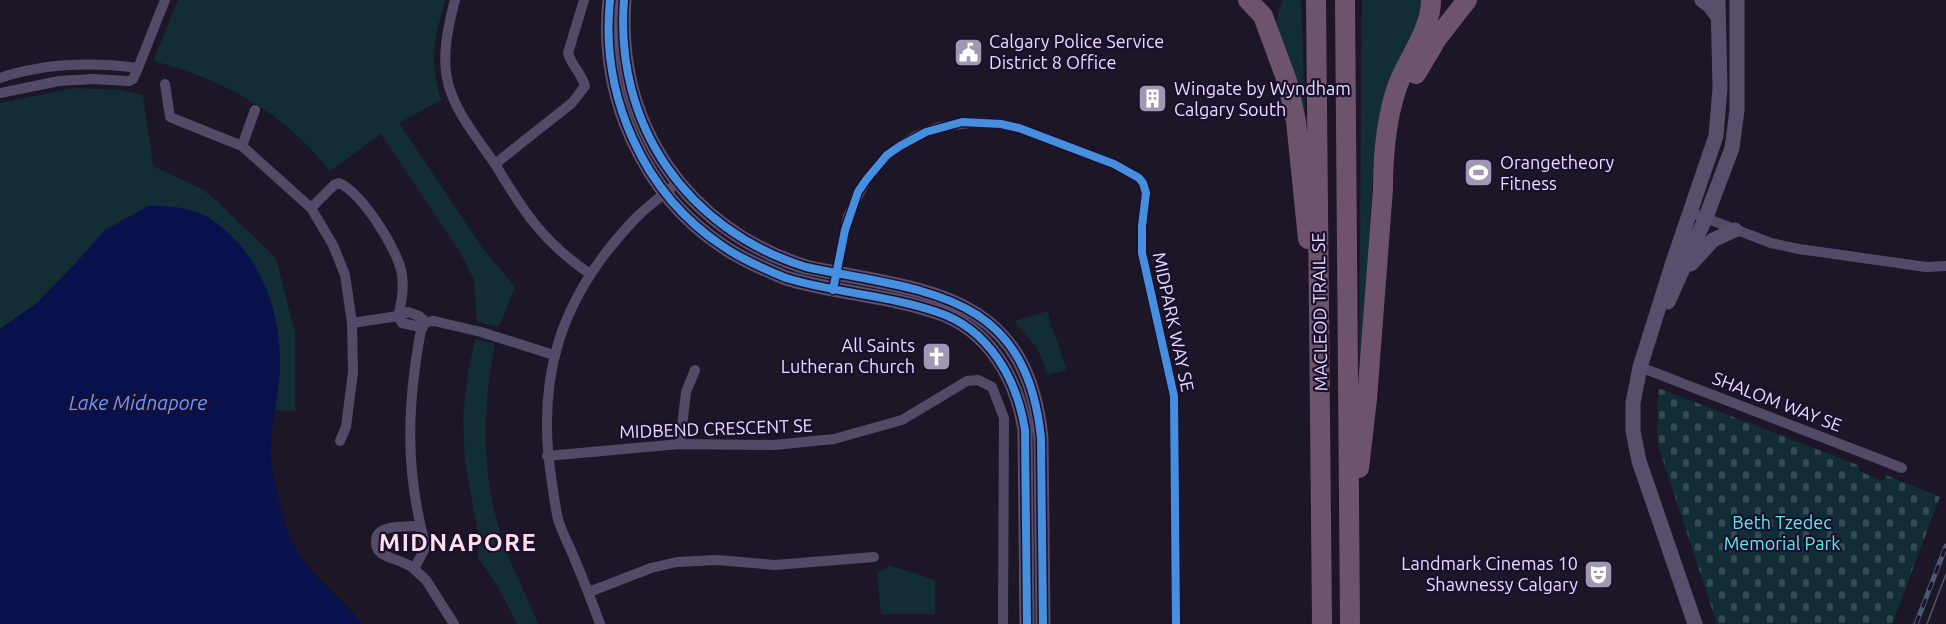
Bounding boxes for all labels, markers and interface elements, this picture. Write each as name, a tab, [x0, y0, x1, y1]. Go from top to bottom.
place label: Calgary Police Service District 8 Office	[989, 31, 1164, 72]
public building icon: Calgary Police Service District 8 Office	[952, 36, 984, 68]
place label: Wingate by Wyndham Calgary South	[1174, 78, 1351, 119]
building icon: Wingate by Wyndham Calgary South	[1137, 83, 1169, 115]
place label: Orangetheory Fitness	[1500, 152, 1615, 193]
sports icon: Orangetheory Fitness	[1463, 157, 1495, 189]
street label: MACLEOD TRAIL SE	[1308, 232, 1330, 392]
street label: MIDPARK WAY SE	[1149, 250, 1199, 393]
place label: All Saints Lutheran Church	[781, 335, 915, 376]
church icon: All Saints Lutheran Church	[920, 340, 952, 372]
street label: SHALOM WAY SE	[1710, 367, 1845, 435]
water label: Lake Midnapore	[69, 391, 207, 414]
street label: MIDBEND CRESCENT SE	[619, 415, 813, 441]
park label: Beth Tzedec Memorial Park	[1724, 512, 1840, 553]
district label: MIDNAPORE	[379, 529, 537, 556]
place label: Landmark Cinemas 10 Shawnessy Calgary	[1401, 553, 1578, 594]
theatre icon: Landmark Cinemas 10 Shawnessy Calgary	[1583, 558, 1615, 590]

